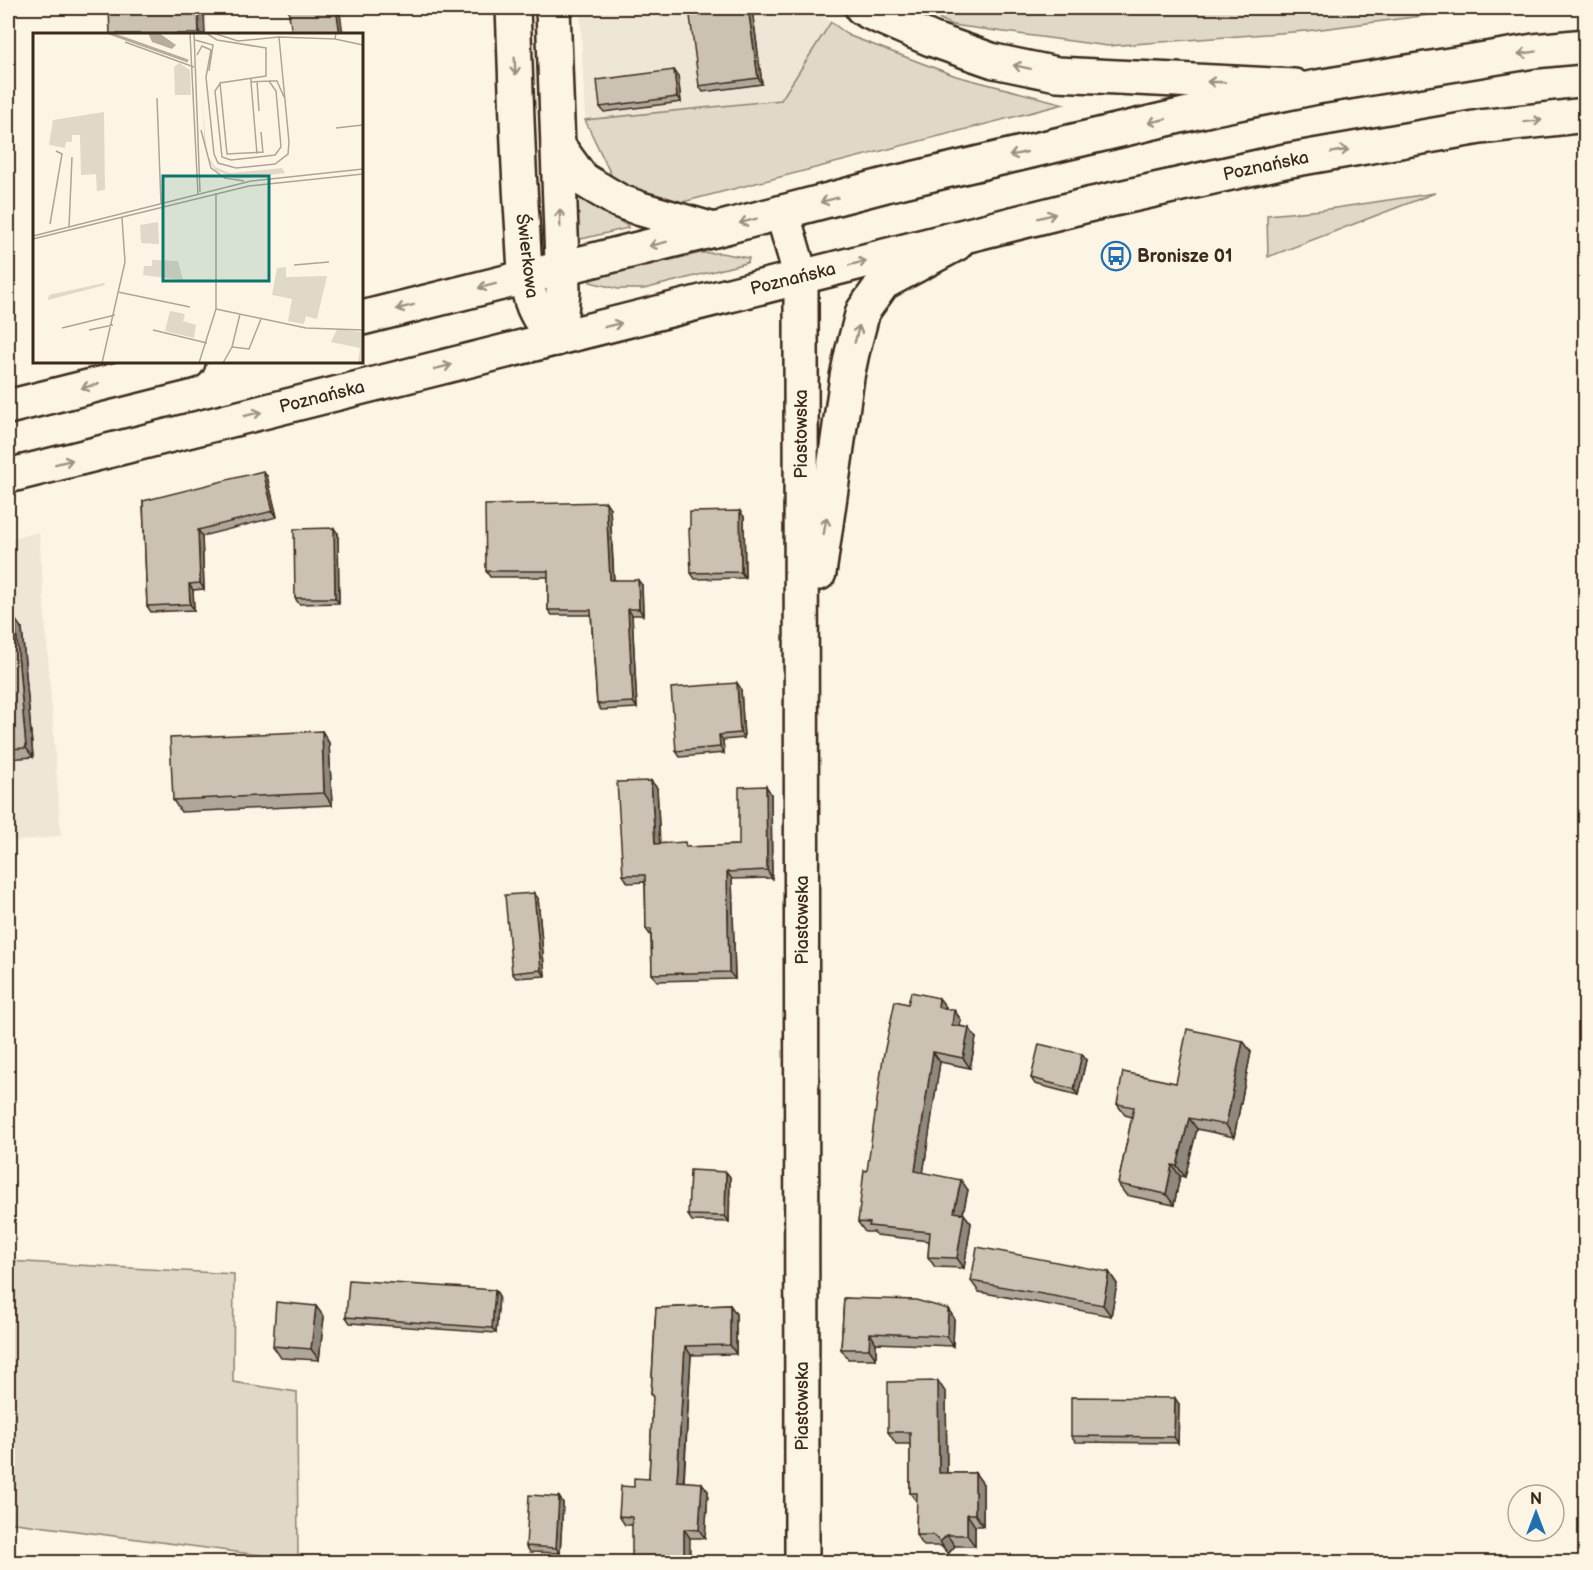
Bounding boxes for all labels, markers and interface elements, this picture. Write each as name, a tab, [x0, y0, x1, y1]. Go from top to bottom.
inset map	[33, 33, 363, 363]
one-way arrow	[1518, 47, 1538, 58]
one-way arrow	[510, 55, 521, 75]
one-way arrow	[1013, 61, 1032, 72]
one-way arrow	[1207, 77, 1227, 88]
one-way arrow	[1522, 115, 1542, 126]
one-way arrow	[1148, 116, 1167, 128]
one-way arrow	[1330, 145, 1349, 156]
street label: Poznańska	[1221, 147, 1311, 185]
one-way arrow	[1009, 149, 1028, 160]
one-way arrow	[819, 194, 838, 206]
one-way arrow	[554, 209, 566, 228]
one-way arrow	[1037, 209, 1056, 221]
street label: Świerkowa	[511, 212, 545, 300]
one-way arrow	[739, 215, 758, 227]
one-way arrow	[648, 239, 667, 250]
bus stop icon: Bronisze 01	[1100, 240, 1132, 272]
place label: Bronisze 01	[1137, 246, 1232, 267]
one-way arrow	[848, 257, 867, 268]
street label: Poznańska	[748, 258, 838, 300]
one-way arrow	[478, 281, 497, 292]
one-way arrow	[396, 301, 415, 313]
one-way arrow	[603, 318, 622, 330]
one-way arrow	[851, 325, 863, 344]
one-way arrow	[432, 361, 452, 372]
street label: Poznańska	[277, 376, 367, 418]
one-way arrow	[81, 381, 100, 392]
street label: Piastowska	[791, 389, 812, 479]
one-way arrow	[244, 408, 263, 420]
one-way arrow	[54, 455, 73, 467]
one-way arrow	[820, 517, 831, 537]
street label: Piastowska	[792, 875, 813, 965]
street label: Piastowska	[792, 1361, 813, 1451]
north arrow	[1506, 1483, 1566, 1543]
text: N	[1530, 1490, 1542, 1509]

